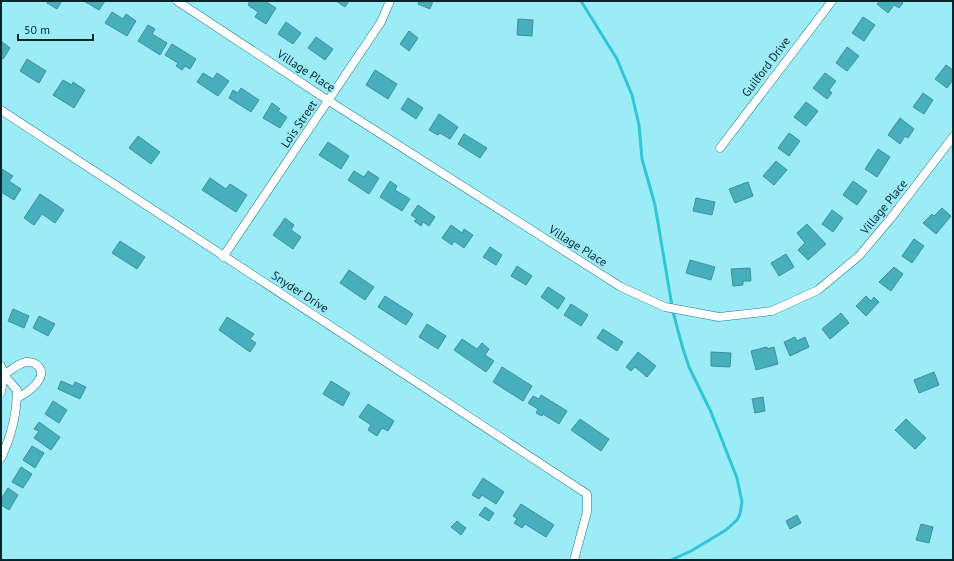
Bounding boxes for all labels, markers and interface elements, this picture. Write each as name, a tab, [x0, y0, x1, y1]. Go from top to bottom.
scale bar	[18, 16, 93, 42]
text: 50 m	[24, 22, 50, 37]
street label: Guilford Drive	[738, 34, 793, 100]
street label: Village Place	[274, 46, 338, 95]
street label: Lois Street	[277, 97, 320, 150]
street label: Village Place	[856, 176, 910, 238]
street label: Village Place	[545, 221, 610, 269]
street label: Snyder Drive	[269, 268, 332, 316]

